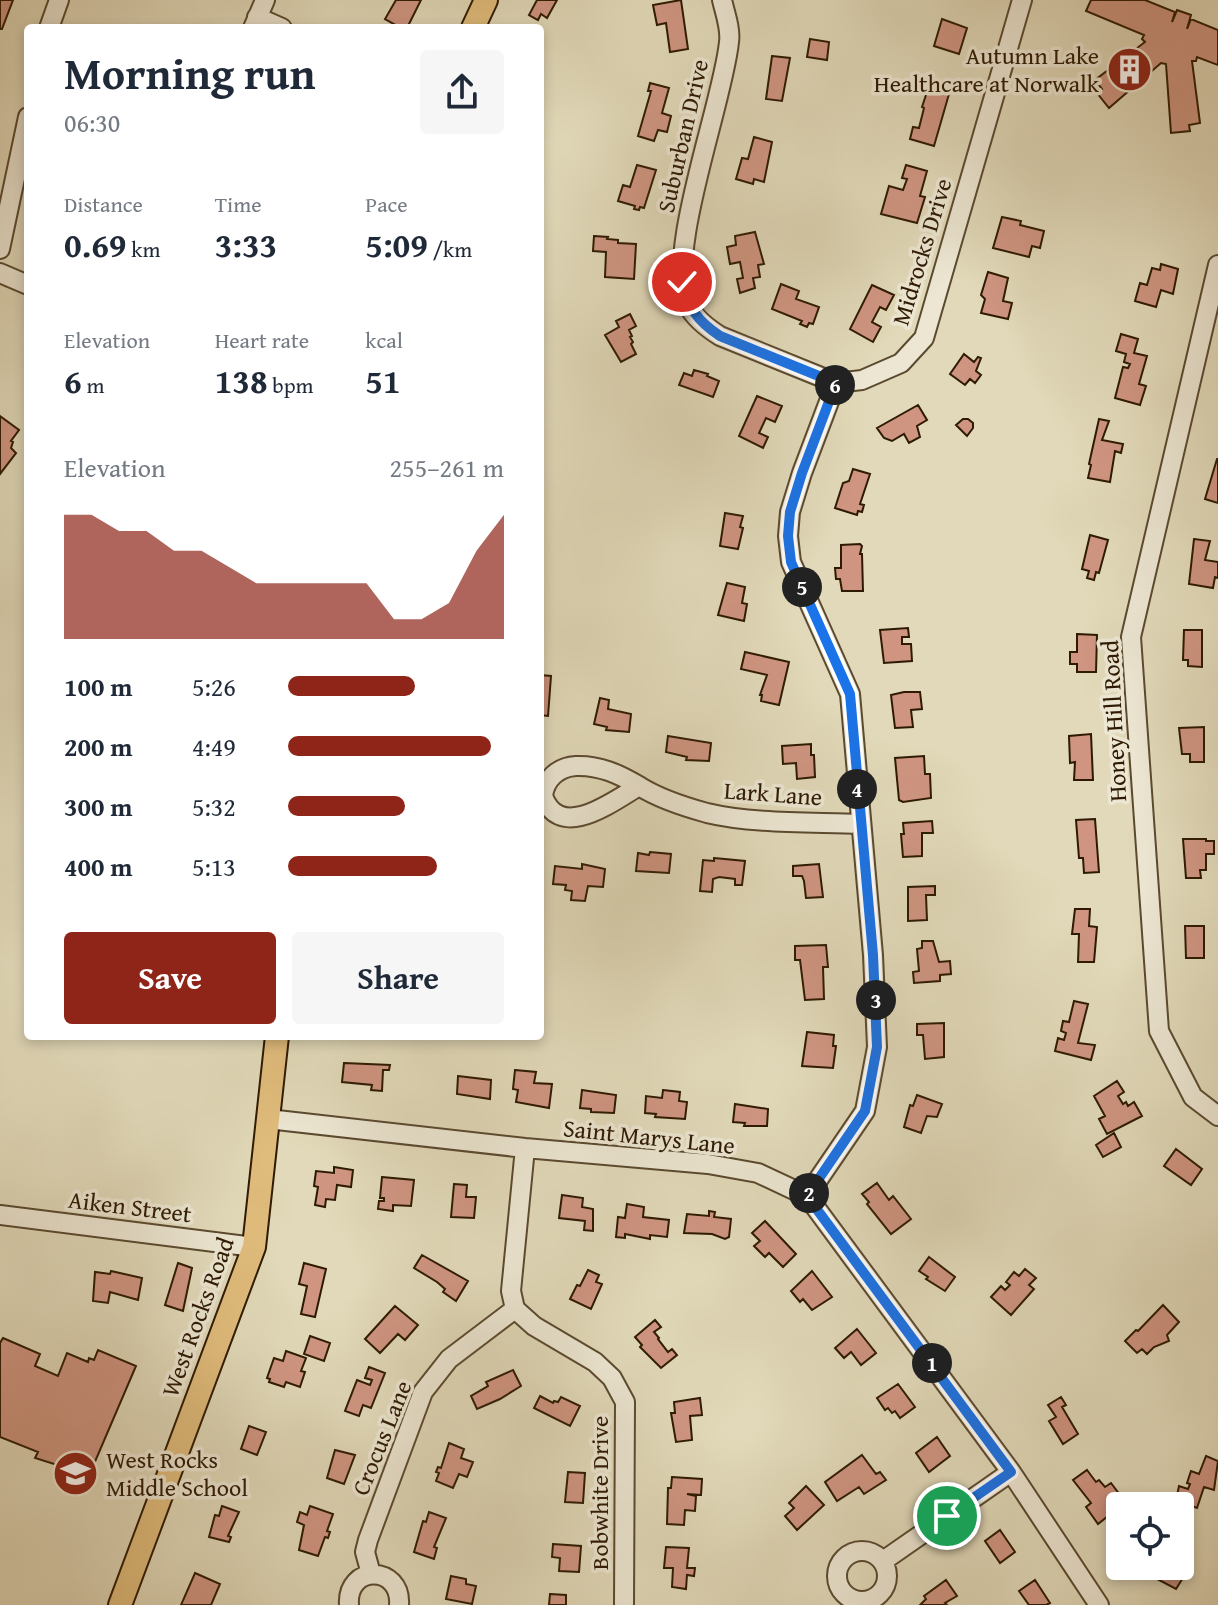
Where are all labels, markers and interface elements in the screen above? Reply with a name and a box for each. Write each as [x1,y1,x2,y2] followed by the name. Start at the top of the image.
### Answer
[874,38,1100,101] place label: Autumn Lake Healthcare at Norwalk
[64,41,315,105] text: Morning run
[1106,46,1154,94] building icon: Autumn Lake Healthcare at Norwalk
[420,50,504,134] button: share
[648,56,717,216] street label: Suburban Drive
[64,103,120,142] text: 06:30
[883,174,960,330] street label: Midrocks Drive
[64,188,143,220] text: Distance
[215,188,261,220] text: Time
[365,188,408,220] text: Pace
[64,220,126,269] text: 0.69
[215,220,277,269] text: 3:33
[365,220,428,269] text: 5:09
[126,233,160,265] text: km
[428,233,472,265] text: /km
[648,248,716,316] pin
[660,260,704,304] icon: check
[64,324,150,356] text: Elevation
[215,324,309,356] text: Heart rate
[365,324,403,356] text: kcal
[64,356,82,405] text: 6
[215,356,268,405] text: 138
[365,356,401,405] text: 51
[815,365,855,405] pin: 6
[82,369,104,401] text: m
[268,369,314,401] text: bpm
[829,369,841,401] text: 6
[64,448,166,487] text: Elevation
[390,448,504,487] text: 255–261 m
[782,567,822,607] pin: 5
[796,571,808,603] text: 5
[1092,639,1135,803] street label: Honey Hill Road
[64,667,132,706] text: 100 m
[192,667,236,706] text: 5:26
[64,727,132,766] text: 200 m
[192,727,236,766] text: 4:49
[837,769,877,809] pin: 4
[723,773,823,814] street label: Lark Lane
[851,773,863,805] text: 4
[64,787,132,826] text: 300 m
[192,787,236,826] text: 5:32
[64,847,132,886] text: 400 m
[192,847,236,886] text: 5:13
[64,932,276,1024] button: Save
[292,932,504,1024] button: Share
[856,980,896,1020] pin: 3
[870,984,882,1016] text: 3
[561,1110,737,1163] street label: Saint Marys Lane
[789,1173,829,1213] pin: 2
[803,1177,815,1209] text: 2
[67,1182,194,1231] street label: Aiken Street
[152,1232,243,1402] street label: West Rocks Road
[912,1343,952,1383] pin: 1
[926,1347,938,1379] text: 1
[343,1375,420,1500] street label: Crocus Lane
[582,1416,617,1570] street label: Bobwhite Drive
[106,1442,248,1505] place label: West Rocks Middle School
[51,1450,99,1498] school or university icon: West Rocks Middle School
[913,1482,981,1550] pin
[1106,1492,1194,1580] map controls
[1106,1492,1194,1580] button: locate
[925,1494,969,1538] icon: arrive

